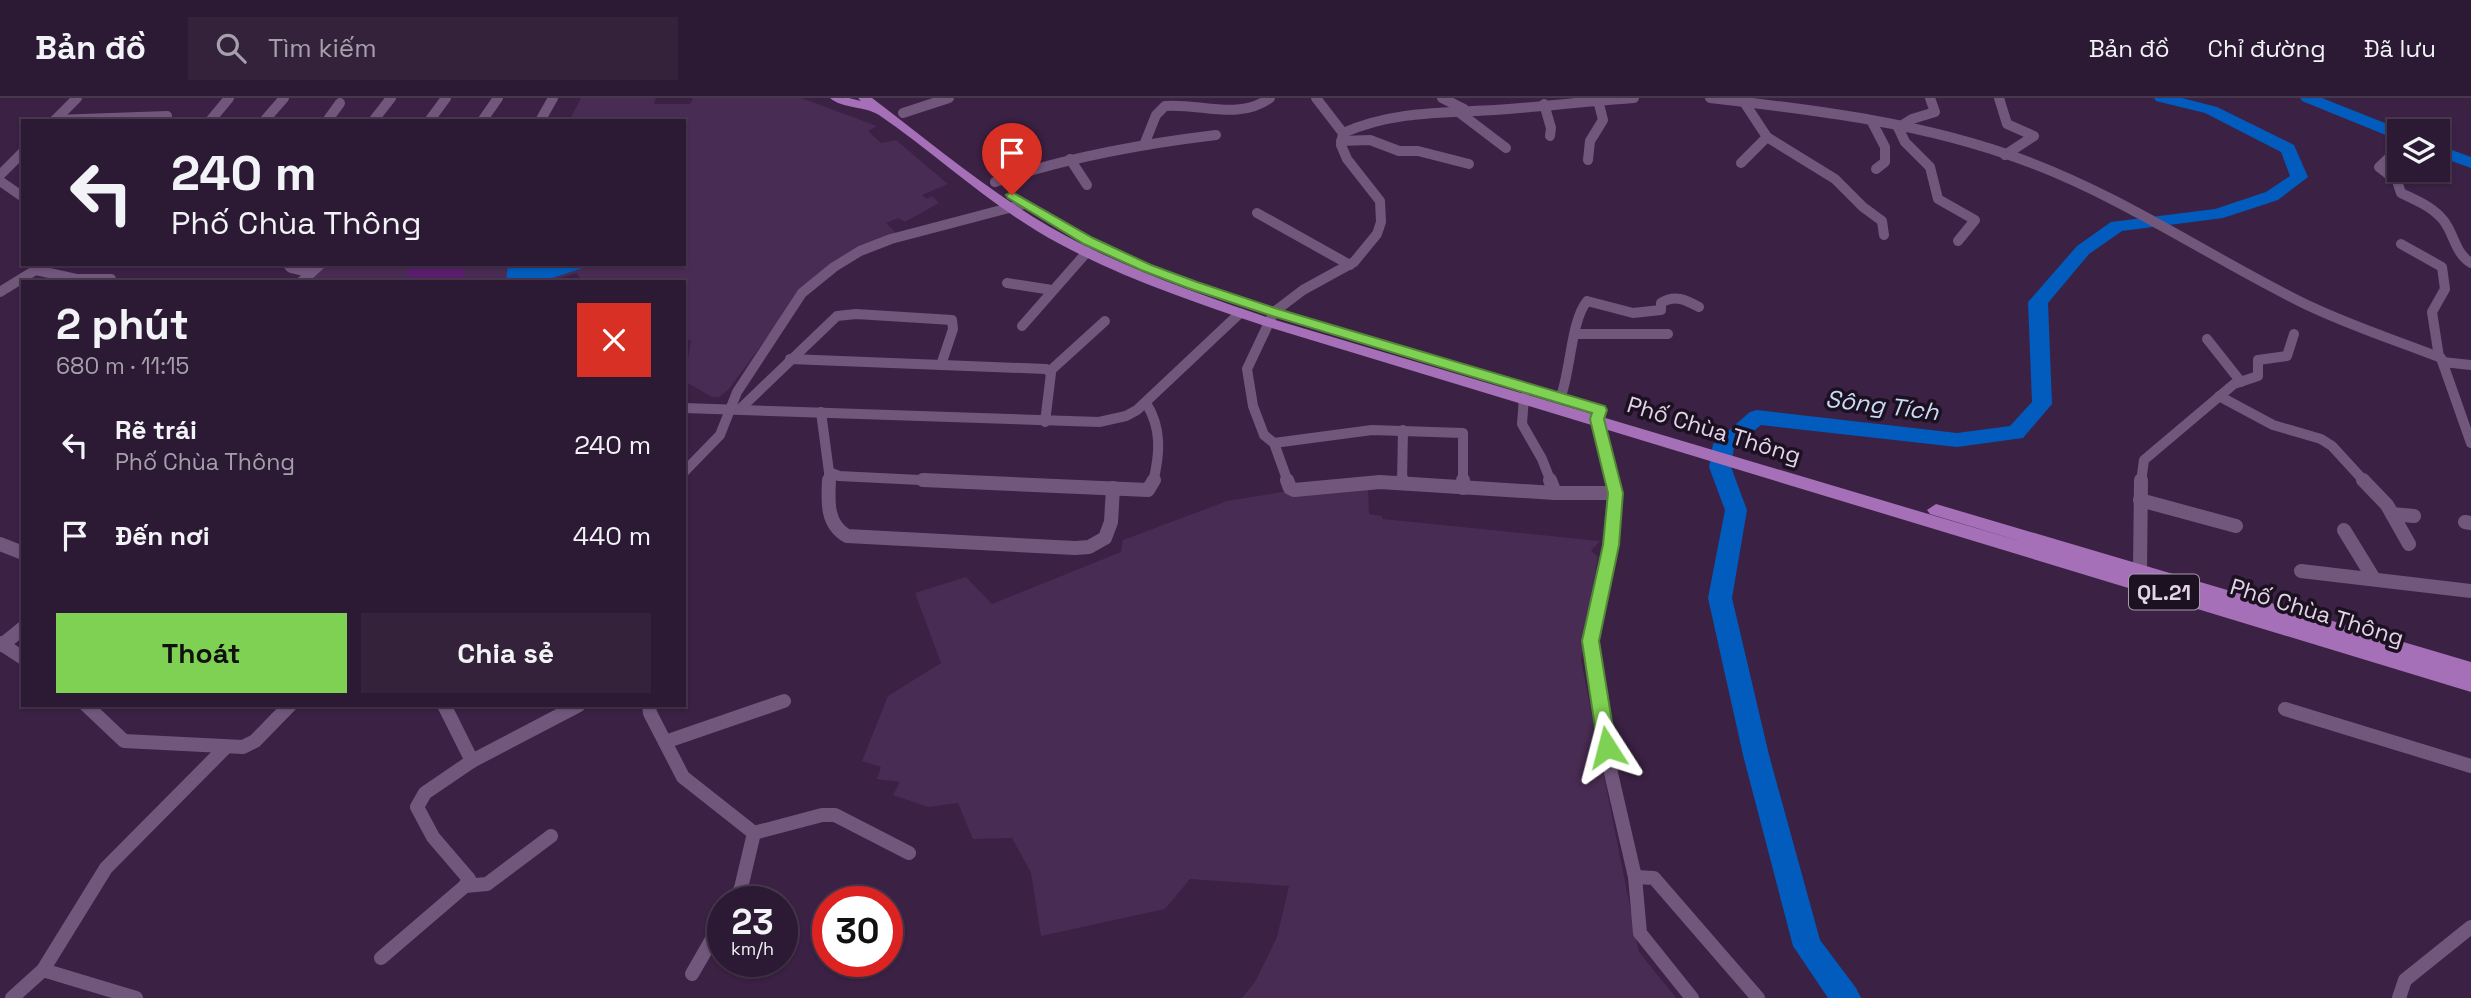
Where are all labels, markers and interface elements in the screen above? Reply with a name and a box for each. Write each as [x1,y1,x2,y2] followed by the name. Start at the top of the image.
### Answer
[188,17,678,80] search box
[35,27,146,69] text: Bản đồ
[212,29,250,67] icon: search
[268,31,377,65] text: Tìm kiếm
[2089,33,2170,64] text: Bản đồ
[2208,33,2326,64] text: Chỉ đường
[2364,33,2436,64] text: Đã lưu
[2387,119,2450,182] map controls
[2387,119,2450,182] button: layers
[982,123,1042,195] pin
[993,134,1031,172] icon: arrive
[171,142,317,204] text: 240 m
[56,147,147,238] icon: left
[171,203,422,243] text: Phố Chùa Thông
[56,298,189,351] text: 2 phút
[577,303,651,377] button: close
[56,351,189,381] text: 680 m · 11:15
[1824,383,1942,427] water label: Sông Tích
[1624,389,1804,471] street label: Phố Chùa Thông
[115,413,197,447] text: Rẽ trái
[56,426,94,464] icon: left
[574,428,651,462] text: 240 m
[115,447,295,477] text: Phố Chùa Thông
[56,517,94,555] icon: arrive
[115,519,210,553] text: Đến nơi
[573,519,651,553] text: 440 m
[2227,571,2407,653] street label: Phố Chùa Thông
[2129,574,2199,610] road number: QL.21
[56,613,347,693] button: Thoát
[361,613,651,693] button: Chia sẻ
[1570,710,1644,784] position arrow
[812,886,903,977] speed limit sign: 30
[731,900,774,944] text: 23
[731,937,774,960] text: km/h

